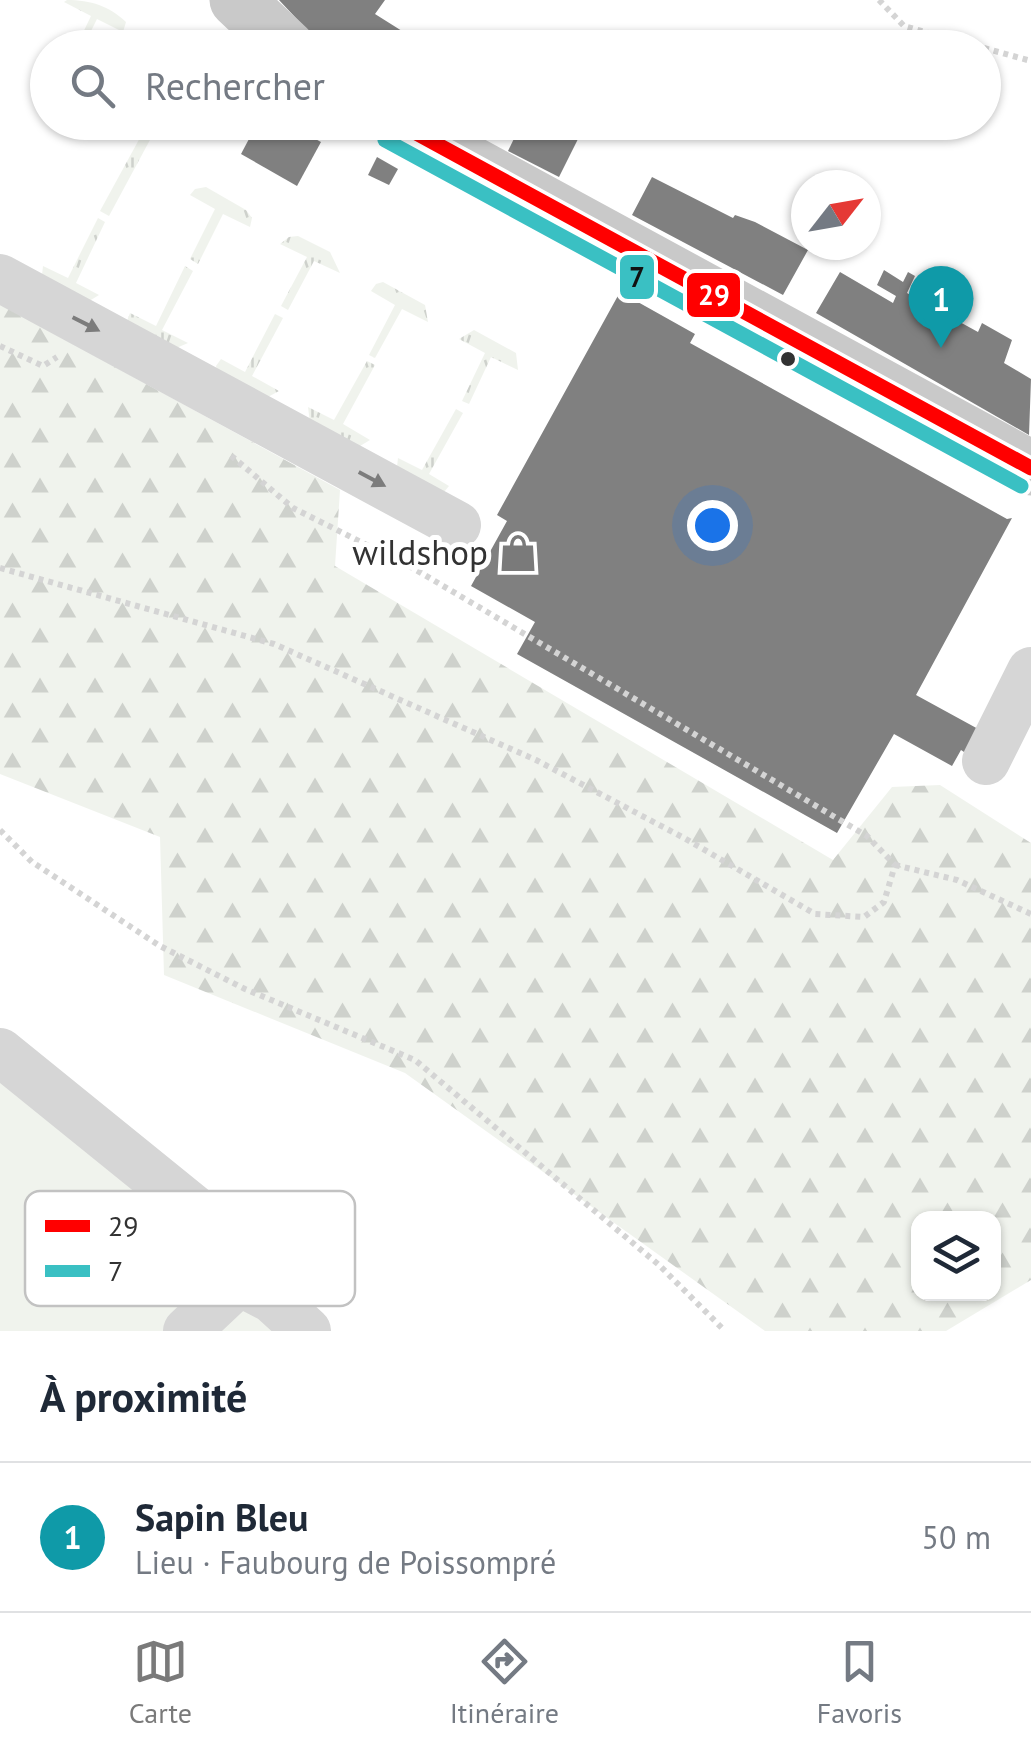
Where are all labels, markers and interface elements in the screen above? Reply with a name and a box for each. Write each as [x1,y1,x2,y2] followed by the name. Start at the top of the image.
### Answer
[30,30,1001,140] search box
[65,58,120,113] icon: search
[145,61,325,110] text: Rechercher
[791,170,881,260] north arrow
[618,253,656,301] line badge: 7
[629,258,645,295] text: 7
[908,266,974,348] pin: 1
[685,271,742,319] line badge: 29
[698,276,730,313] text: 29
[72,315,101,332] one-way arrow
[778,349,798,369] unlabelled marker
[357,470,386,487] one-way arrow
[687,500,738,551] your location
[352,529,488,575] place label: wildshop
[497,532,539,574] shop icon: wildshop
[25,1191,355,1306] legend
[108,1207,139,1244] text: 29
[911,1211,1001,1301] map controls
[911,1211,1001,1301] button: layers
[108,1252,123,1289] text: 7
[40,1369,247,1424] text: À proximité
[135,1492,308,1541] text: Sapin Bleu
[63,1516,82,1558] text: 1
[922,1516,991,1558] text: 50 m
[135,1541,556,1583] text: Lieu · Faubourg de Poissompré
[129,1634,192,1731] tab: Carte
[450,1634,559,1731] tab: Itinéraire
[817,1634,902,1731] tab: Favoris

